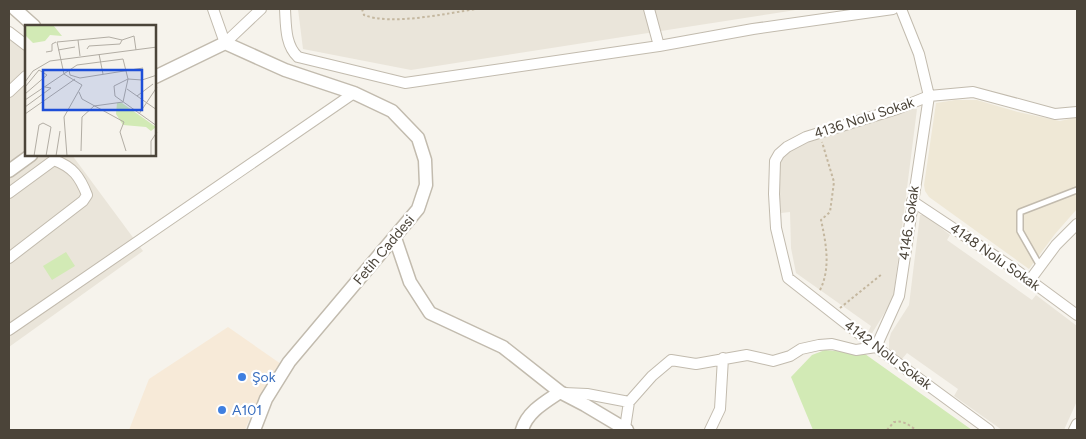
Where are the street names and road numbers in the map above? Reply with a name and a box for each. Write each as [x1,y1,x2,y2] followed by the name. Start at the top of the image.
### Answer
[812,94,916,142] street label: 4136 Nolu Sokak
[895,185,923,261] street label: 4146. Sokak
[350,212,418,288] street label: Fetih Caddesi
[947,220,1043,294] street label: 4148 Nolu Sokak
[841,317,935,394] street label: 4142 Nolu Sokak

